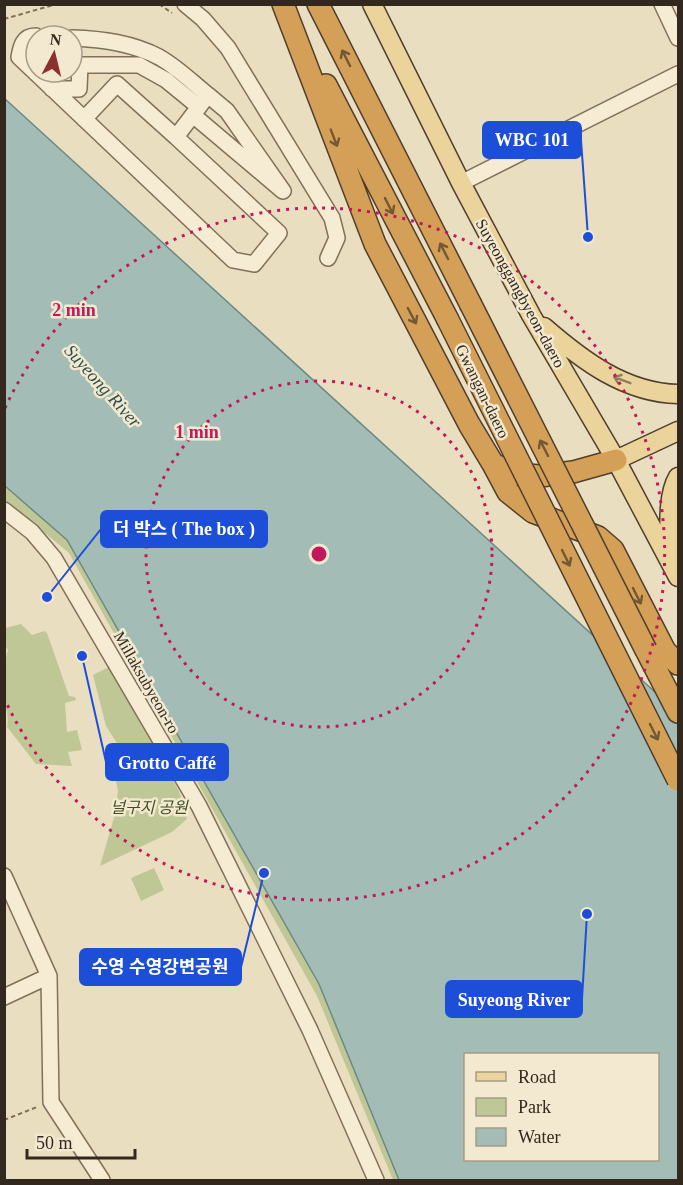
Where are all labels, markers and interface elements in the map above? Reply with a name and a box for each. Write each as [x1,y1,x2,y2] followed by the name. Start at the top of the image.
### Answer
[24,24,84,84] north arrow
[49,30,63,49] text: N
[339,49,351,67] one-way arrow
[483,122,581,158] callout: WBC 101
[329,128,340,146] one-way arrow
[495,130,569,150] text: WBC 101
[383,196,395,214] one-way arrow
[472,216,568,371] street label: Suyeonggangbyeon-daero
[437,242,449,260] one-way arrow
[52,300,96,320] text: 2 min
[407,306,418,324] one-way arrow
[61,340,146,432] water label: Suyeong River
[452,342,513,441] street label: Gwangan-daero
[613,374,632,385] one-way arrow
[175,422,219,442] text: 1 min
[538,440,550,457] one-way arrow
[101,511,267,547] callout: 더 박스 ( The box )
[113,519,255,540] text: 더 박스 ( The box )
[309,544,329,564] centre of rings
[560,549,572,566] one-way arrow
[631,587,643,605] one-way arrow
[110,628,183,737] street label: Millaksubyeon-ro
[648,723,660,740] one-way arrow
[106,744,228,780] callout: Grotto Caffé
[118,753,216,773] text: Grotto Caffé
[110,799,189,816] park label: 널구지 공원
[80,949,241,985] callout: 수영 수영강변공원
[92,957,228,977] text: 수영 수영강변공원
[446,981,582,1017] callout: Suyeong River
[458,990,570,1010] text: Suyeong River
[464,1053,659,1161] legend
[518,1067,556,1087] text: Road
[518,1097,551,1117] text: Park
[27,1122,135,1160] scale bar
[518,1127,561,1147] text: Water
[36,1133,73,1153] text: 50 m

